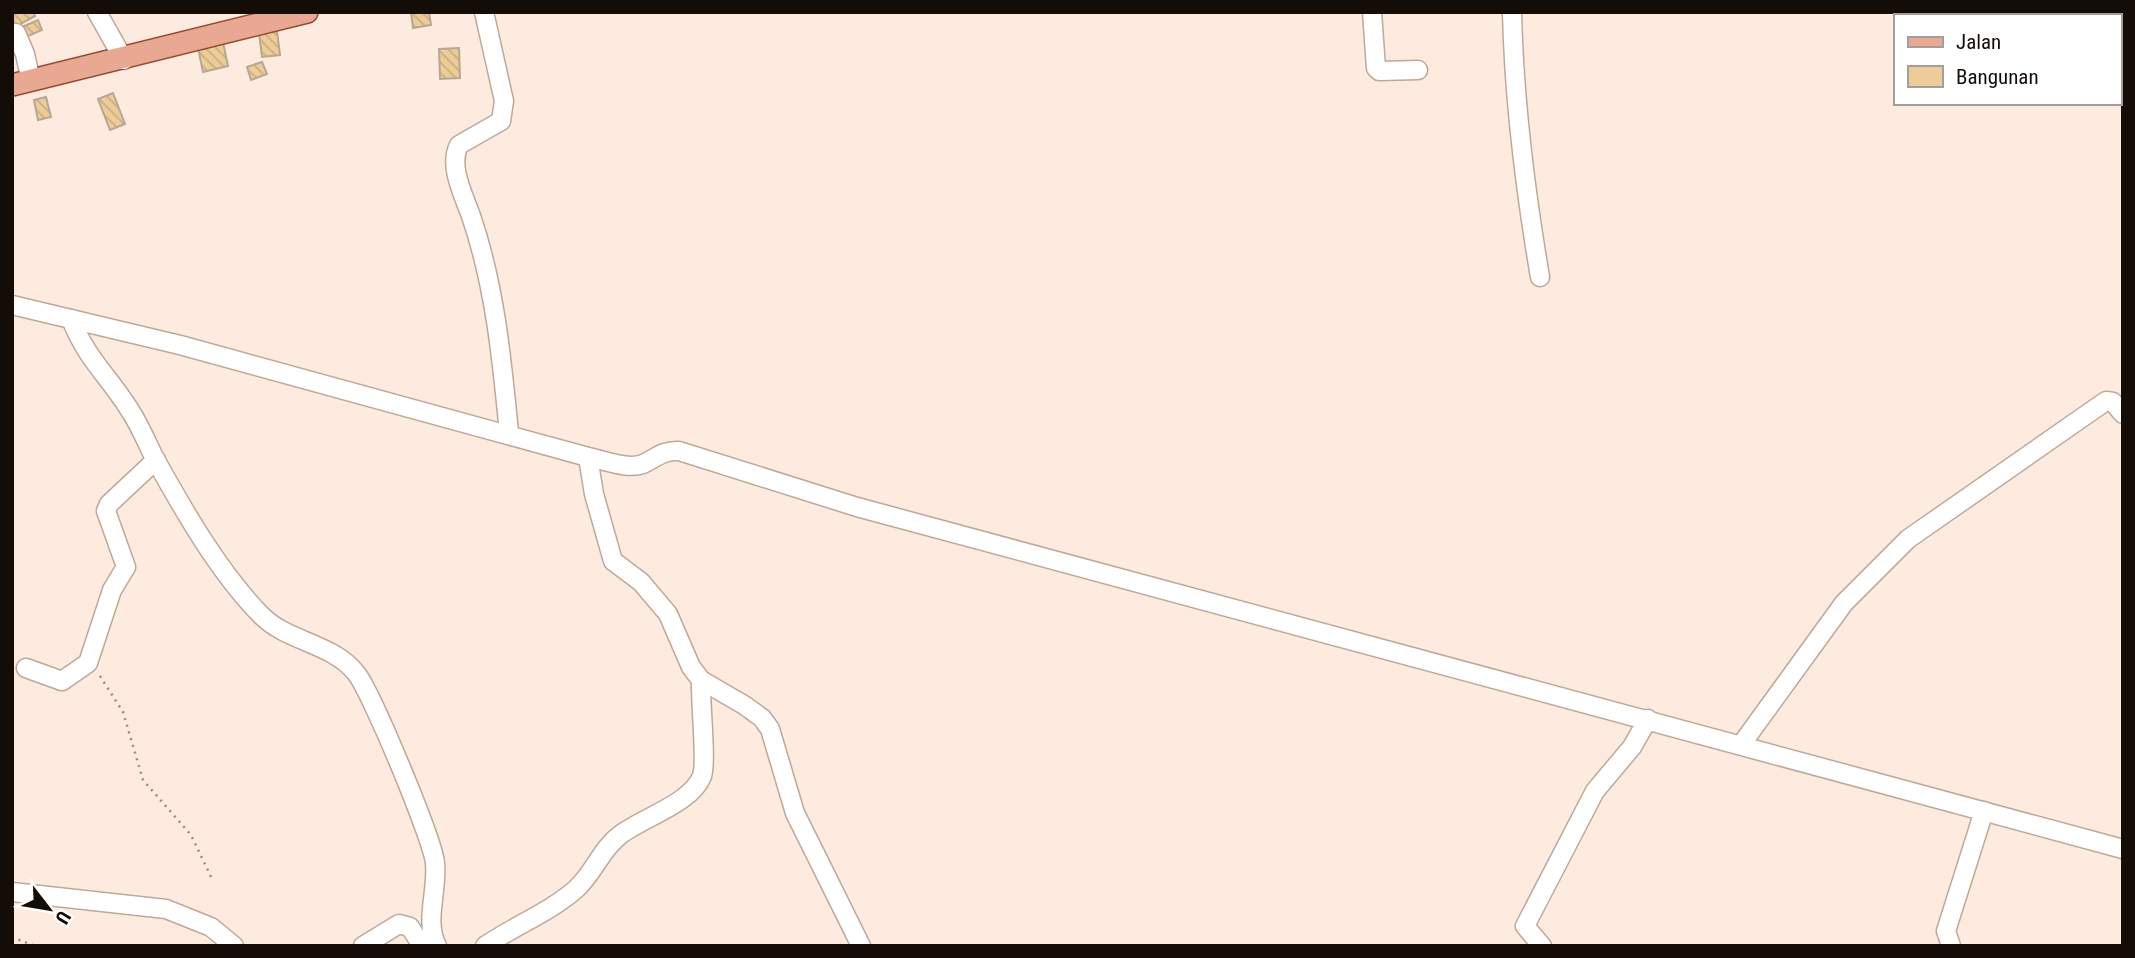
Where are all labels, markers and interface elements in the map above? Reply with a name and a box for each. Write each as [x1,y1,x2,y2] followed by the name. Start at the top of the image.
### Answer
[1894,14,2121,105] legend
[1956,30,2001,54] text: Jalan
[1956,65,2039,89] text: Bangunan
[14,874,84,944] north arrow
[50,907,76,928] text: U

